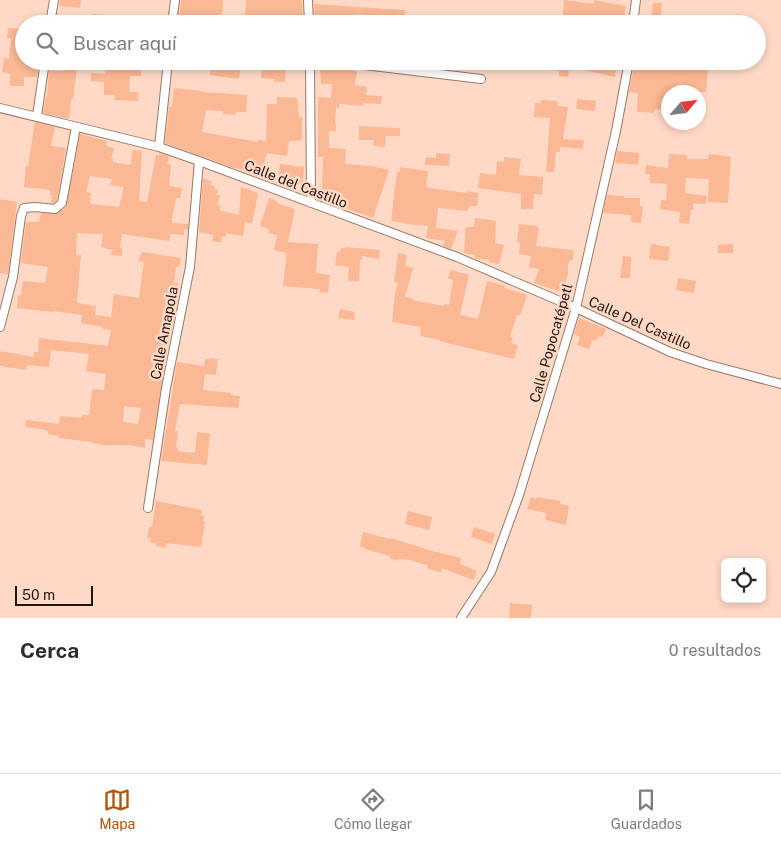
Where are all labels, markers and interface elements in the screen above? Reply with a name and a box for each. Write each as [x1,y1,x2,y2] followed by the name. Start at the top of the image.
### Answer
[15,15,766,70] search box
[33,29,61,57] icon: search
[73,32,177,54] text: Buscar aquí
[661,85,706,130] north arrow
[242,157,350,211] street label: Calle del Castillo
[526,282,576,404] street label: Calle Popocatépetl
[147,285,181,381] street label: Calle Amapola
[586,293,694,353] street label: Calle Del Castillo
[721,558,766,603] map controls
[721,558,766,603] button: locate
[15,583,92,606] scale bar
[22,587,55,603] text: 50 m
[20,638,79,663] text: Cerca
[669,641,761,660] text: 0 resultados
[99,786,135,832] tab: Mapa
[334,786,412,832] tab: Cómo llegar
[611,786,682,832] tab: Guardados

